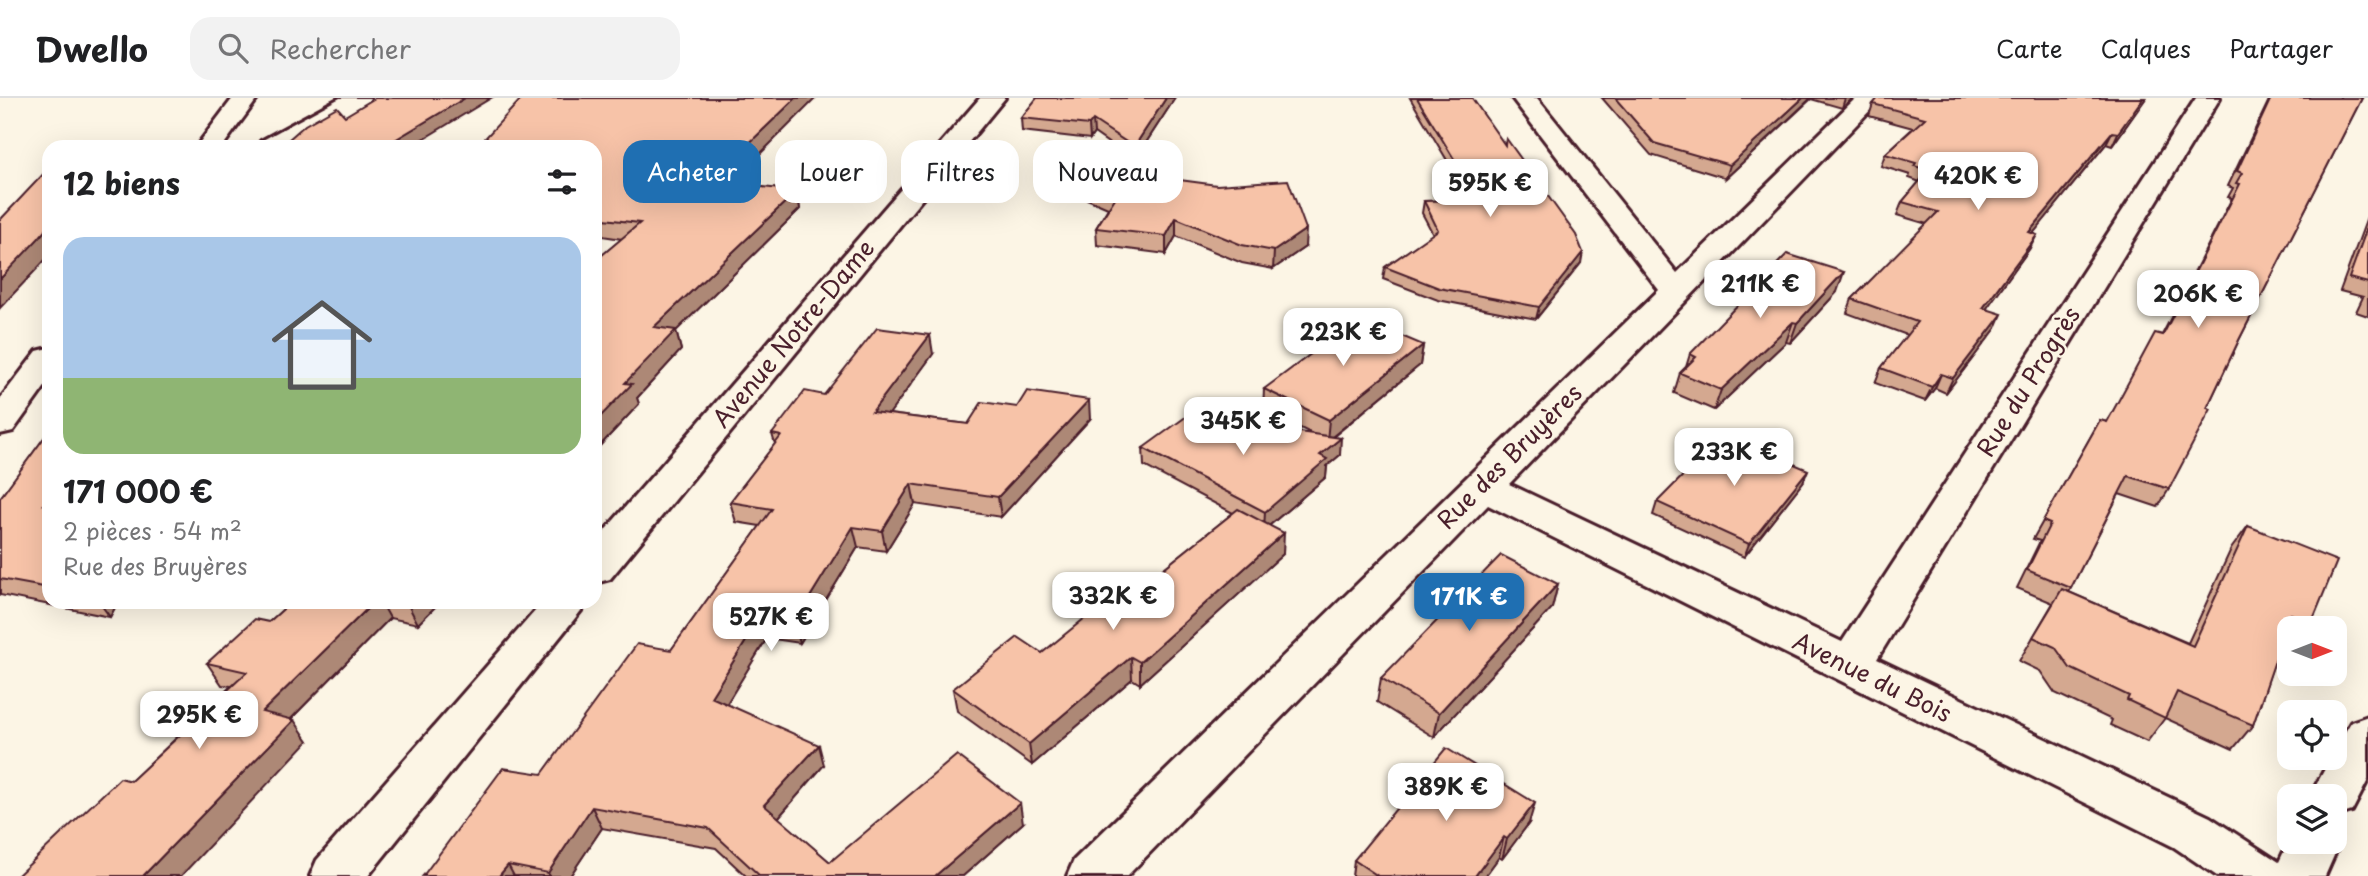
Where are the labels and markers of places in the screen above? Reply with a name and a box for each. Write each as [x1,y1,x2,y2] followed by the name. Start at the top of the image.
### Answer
[1921,152,2035,212] pin: 420K €
[1433,159,1547,219] pin: 595K €
[1703,260,1817,320] pin: 211K €
[2141,271,2255,330] pin: 206K €
[1286,308,1400,368] pin: 223K €
[1186,398,1300,457] pin: 345K €
[1677,428,1791,488] pin: 233K €
[1056,573,1170,632] pin: 332K €
[1412,574,1526,633] pin: 171K €
[714,594,828,653] pin: 527K €
[142,692,256,751] pin: 295K €
[1389,764,1503,823] pin: 389K €

